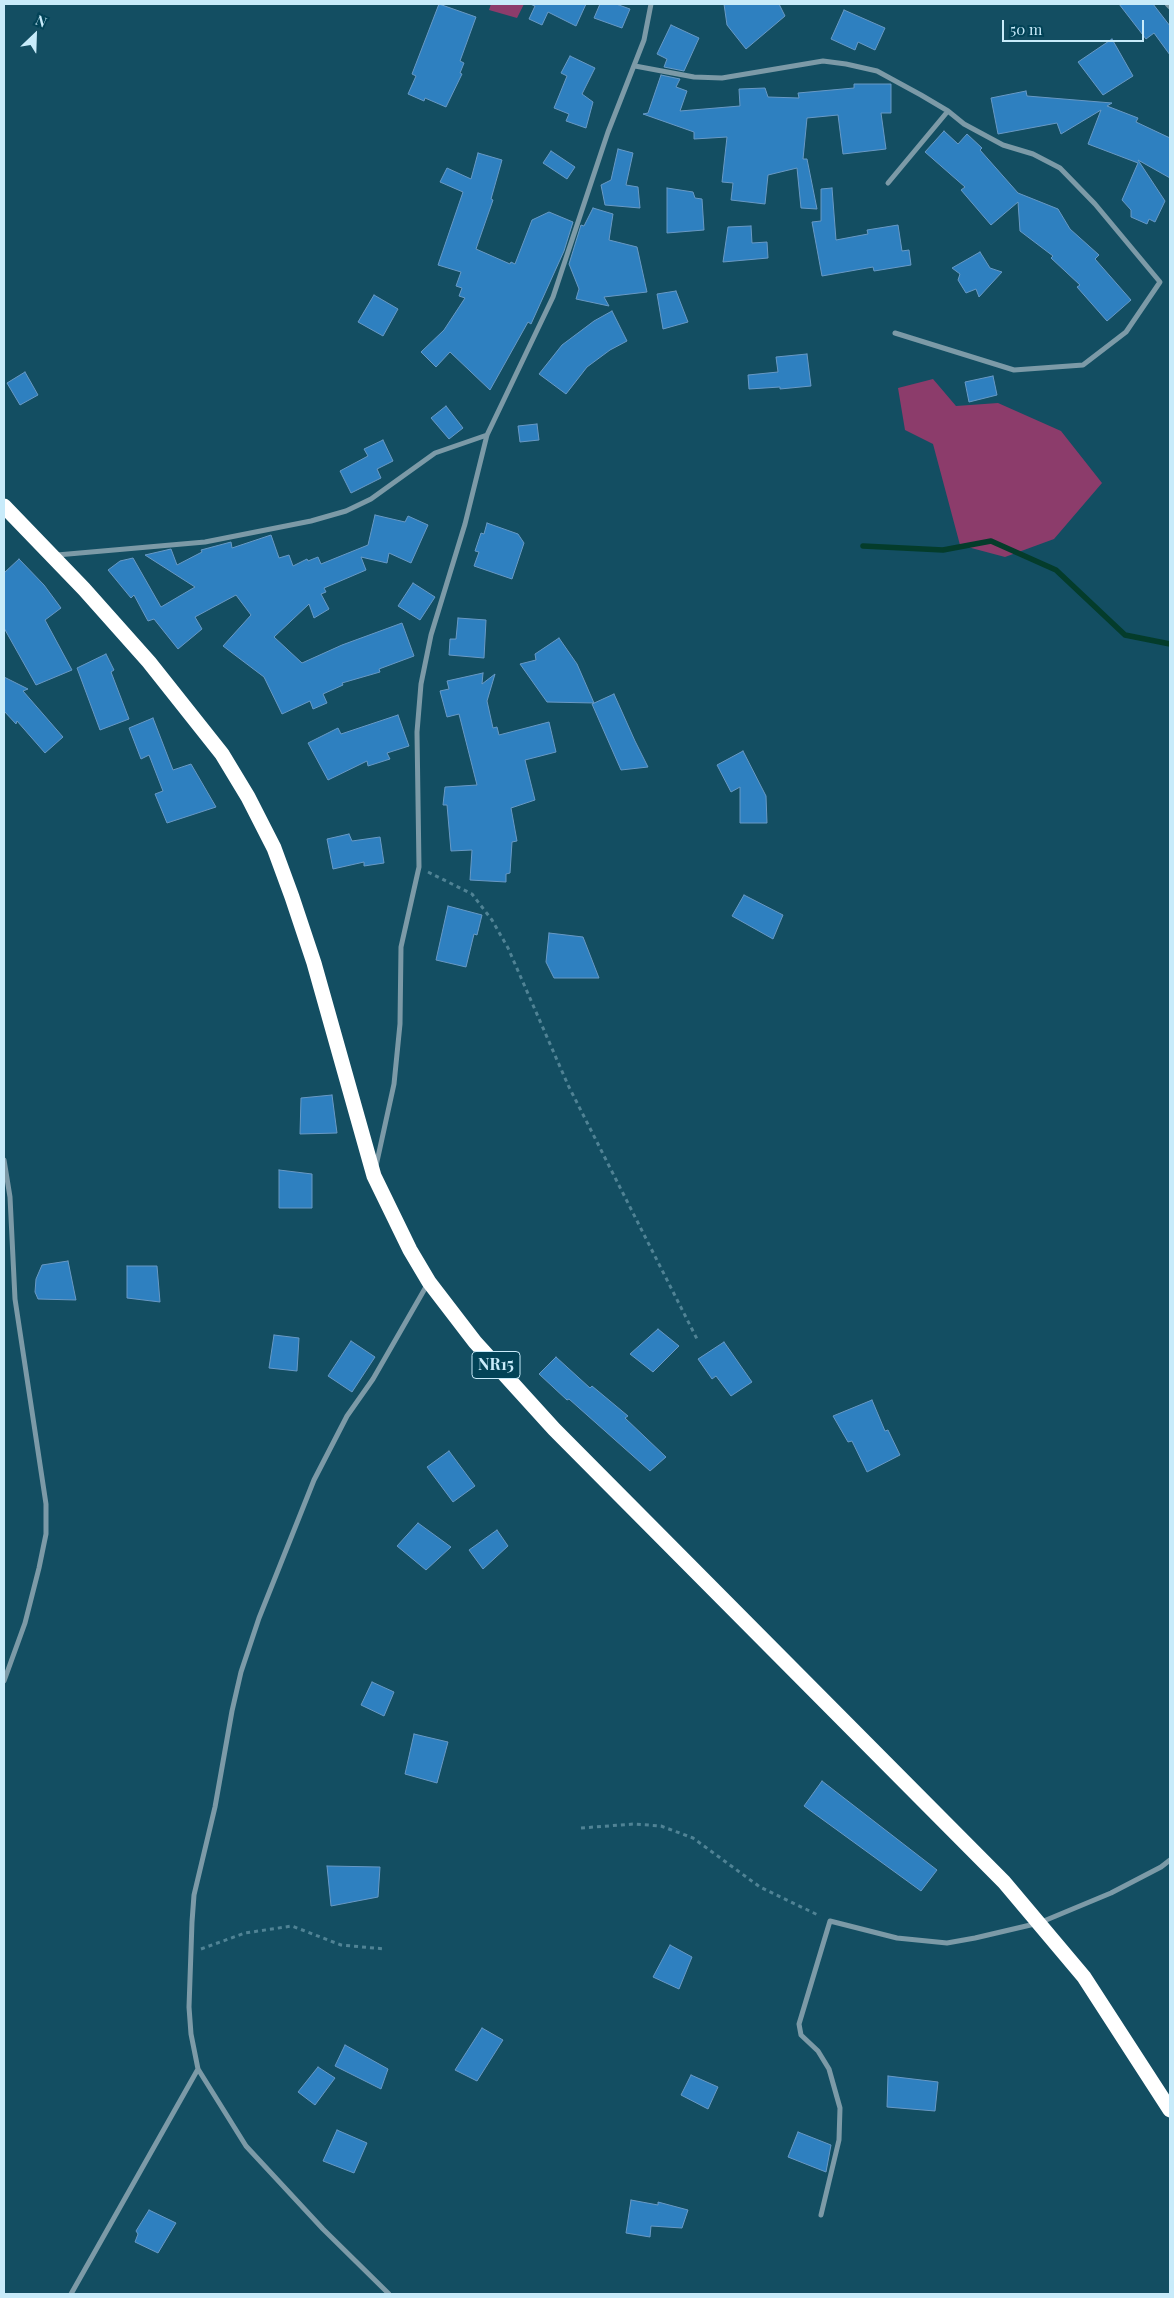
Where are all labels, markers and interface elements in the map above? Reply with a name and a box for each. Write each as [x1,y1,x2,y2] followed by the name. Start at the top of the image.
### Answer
[10,10,60,60] north arrow
[33,10,50,32] text: N
[1004,10,1146,42] scale bar
[1010,19,1042,39] text: 50 m
[472,1352,520,1378] road number: NR15

